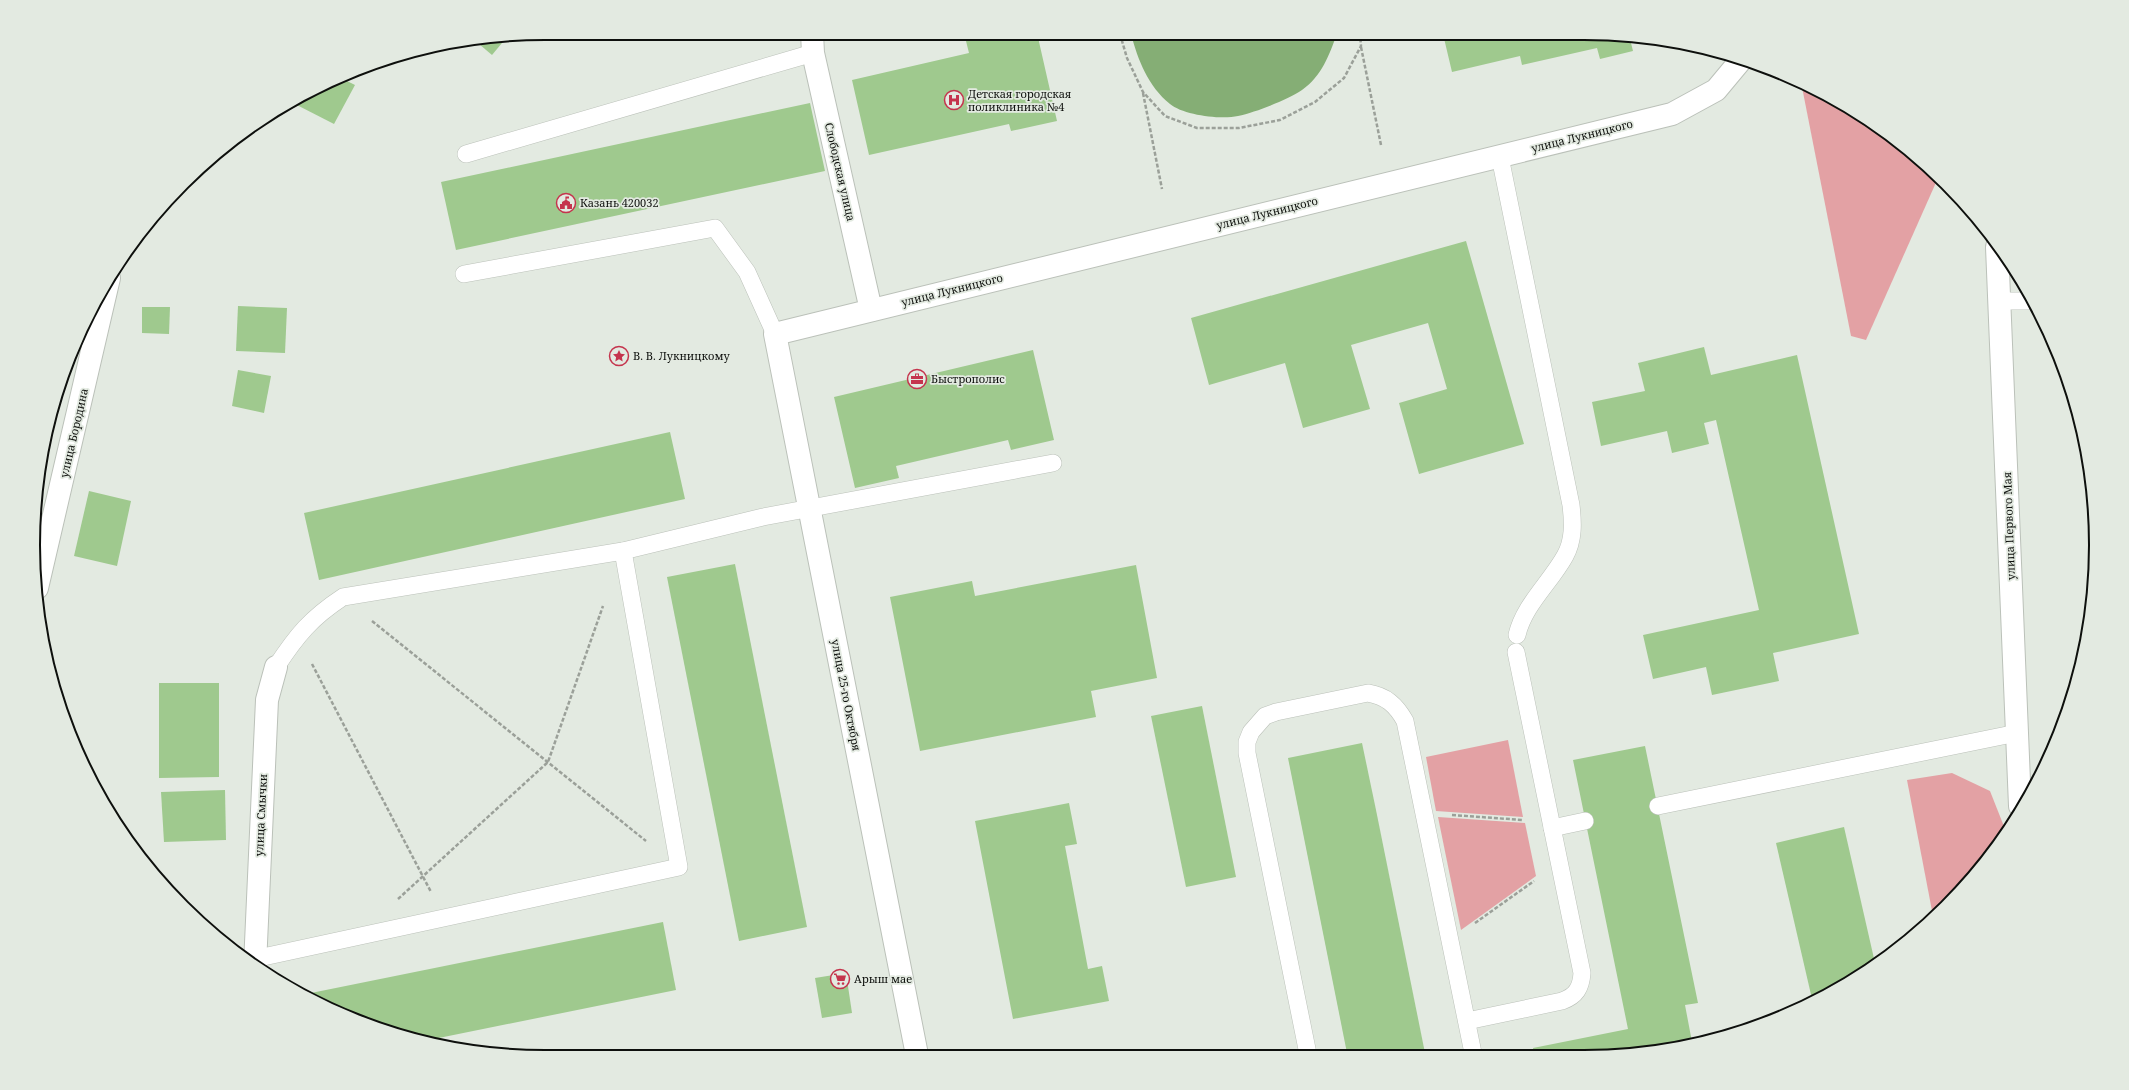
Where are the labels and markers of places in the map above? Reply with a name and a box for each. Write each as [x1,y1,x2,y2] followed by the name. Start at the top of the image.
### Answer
[968,86,1071,114] place label: Детская городская поликлиника №4
[943,89,965,111] hospital icon: Детская городская поликлиника №4
[555,192,577,214] public building icon: Казань 420032
[580,195,659,210] place label: Казань 420032
[608,345,630,367] place icon: В. В. Лукницкому
[633,348,730,363] place label: В. В. Лукницкому
[906,368,928,390] office icon: Быстрополис
[931,371,1005,386] place label: Быстрополис
[829,968,851,990] supermarket icon: Арыш мае
[854,971,912,986] place label: Арыш мае

